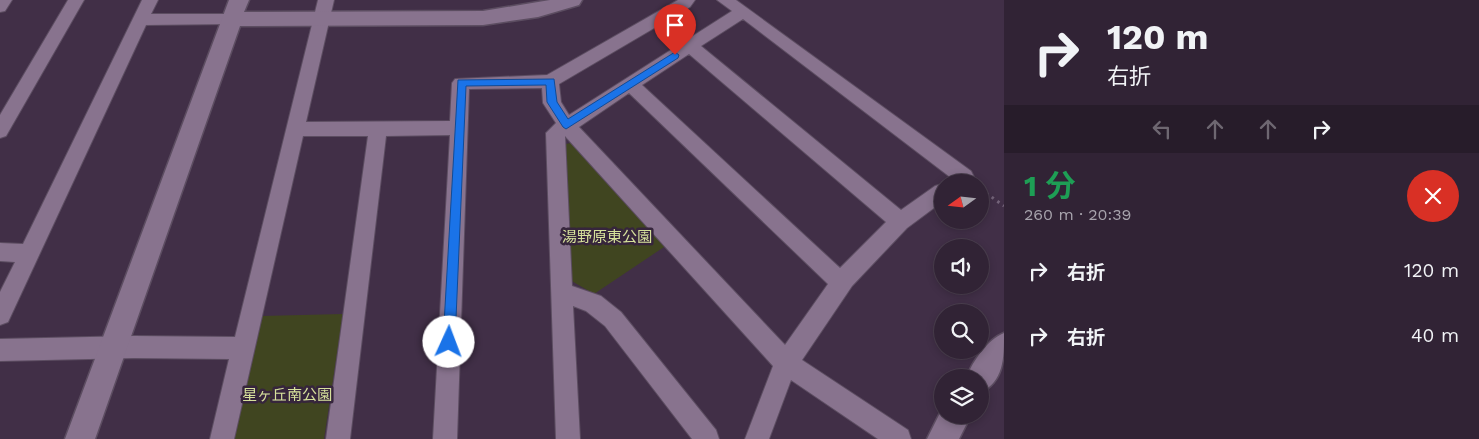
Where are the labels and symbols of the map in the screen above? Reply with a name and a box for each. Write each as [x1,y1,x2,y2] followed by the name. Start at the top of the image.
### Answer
[654,4,696,55] pin
[934,174,989,229] north arrow
[562,228,652,246] park label: 湯野原東公園
[422,315,474,367] position arrow
[242,386,332,404] park label: 星ヶ丘南公園

